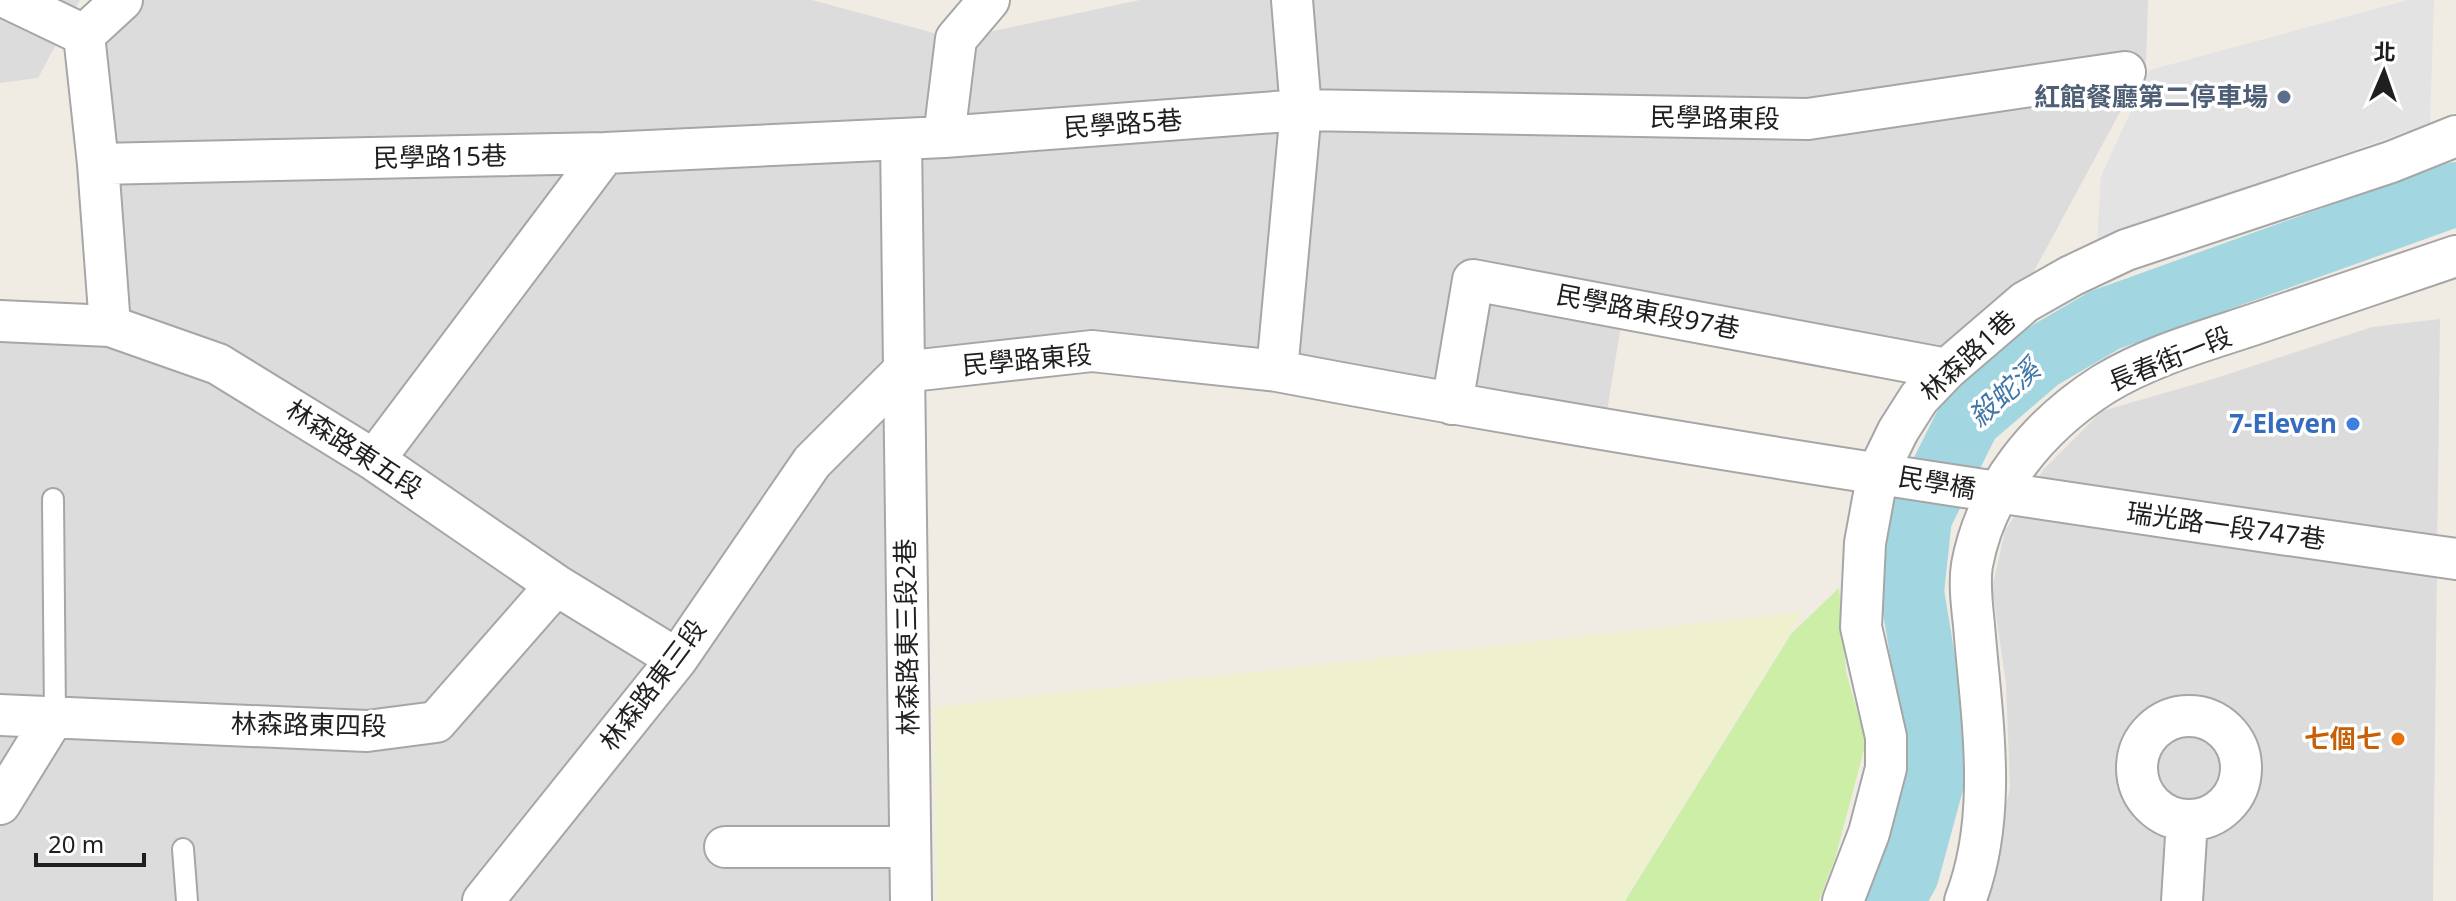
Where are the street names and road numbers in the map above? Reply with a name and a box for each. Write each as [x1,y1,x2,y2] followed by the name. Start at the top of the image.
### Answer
[1650,98,1780,136] street label: 民學路東段
[1062,101,1183,145] street label: 民學路5巷
[373,137,507,175] street label: 民學路15巷
[1554,276,1743,346] street label: 民學路東段97巷
[1912,302,2023,409] street label: 林森路1巷
[2103,317,2237,399] street label: 長春街一段
[961,335,1093,383] street label: 民學路東段
[279,391,430,506] street label: 林森路東五段
[1896,458,1979,507] street label: 民學橋
[2124,493,2328,557] street label: 瑞光路一段747巷
[886,538,926,736] street label: 林森路東三段2巷
[591,611,714,758] street label: 林森路東三段
[231,705,387,743] street label: 林森路東四段

